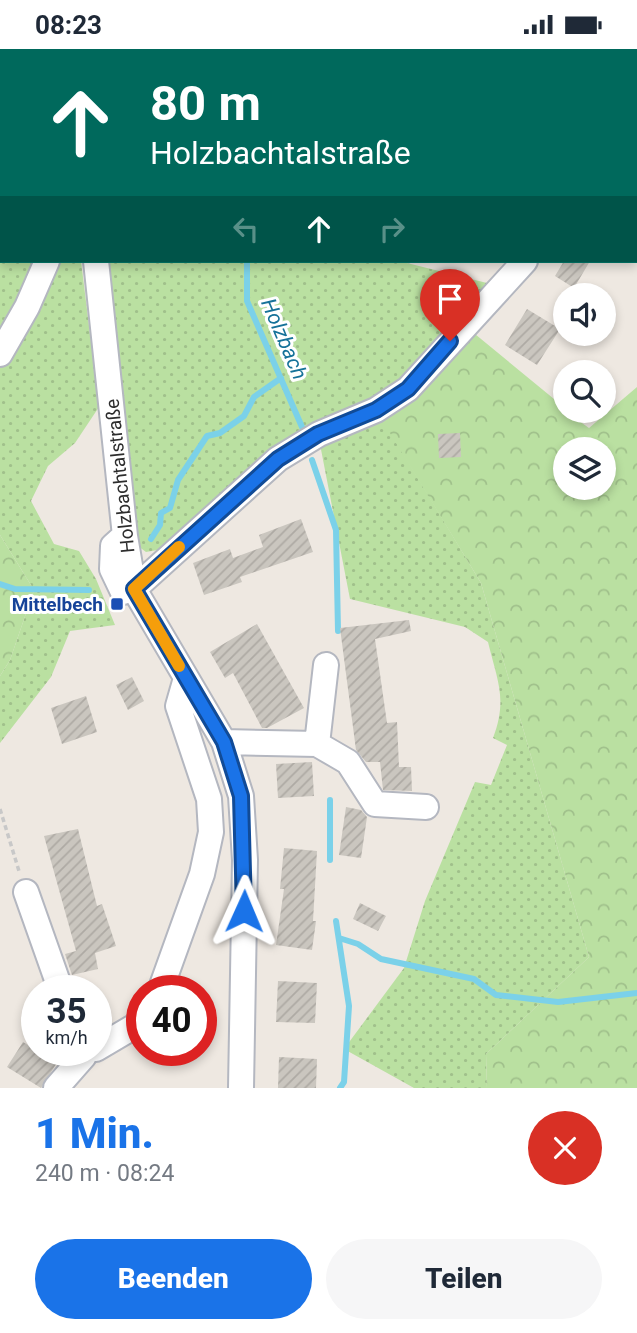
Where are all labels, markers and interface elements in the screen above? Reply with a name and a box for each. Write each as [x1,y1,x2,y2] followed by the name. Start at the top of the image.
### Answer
[35,10,102,40] text: 08:23
[150,75,261,132] text: 80 m
[35,77,126,168] icon: ahead
[150,134,411,172] text: Holzbachtalstraße
[227,210,265,248] icon: left
[300,210,338,248] icon: ahead
[373,210,411,248] icon: right
[420,269,480,341] pin
[431,280,469,318] icon: arrive
[553,283,616,500] map controls
[553,283,616,346] button: sound
[256,295,312,383] water label: Holzbach
[553,360,616,423] button: search
[100,398,140,554] street label: Holzbachtalstraße
[553,437,616,500] button: layers
[12,593,103,616] place label: Mittelbech
[109,596,125,612] marker: Mittelbech
[207,874,281,948] position arrow
[126,975,217,1066] speed limit sign: 40
[46,991,87,1032] text: 35
[45,1027,88,1048] text: km/h
[35,1109,154,1158] text: 1 Min.
[528,1111,602,1185] button: close
[35,1160,174,1187] text: 240 m · 08:24
[35,1239,312,1319] button: Beenden
[326,1239,602,1319] button: Teilen

